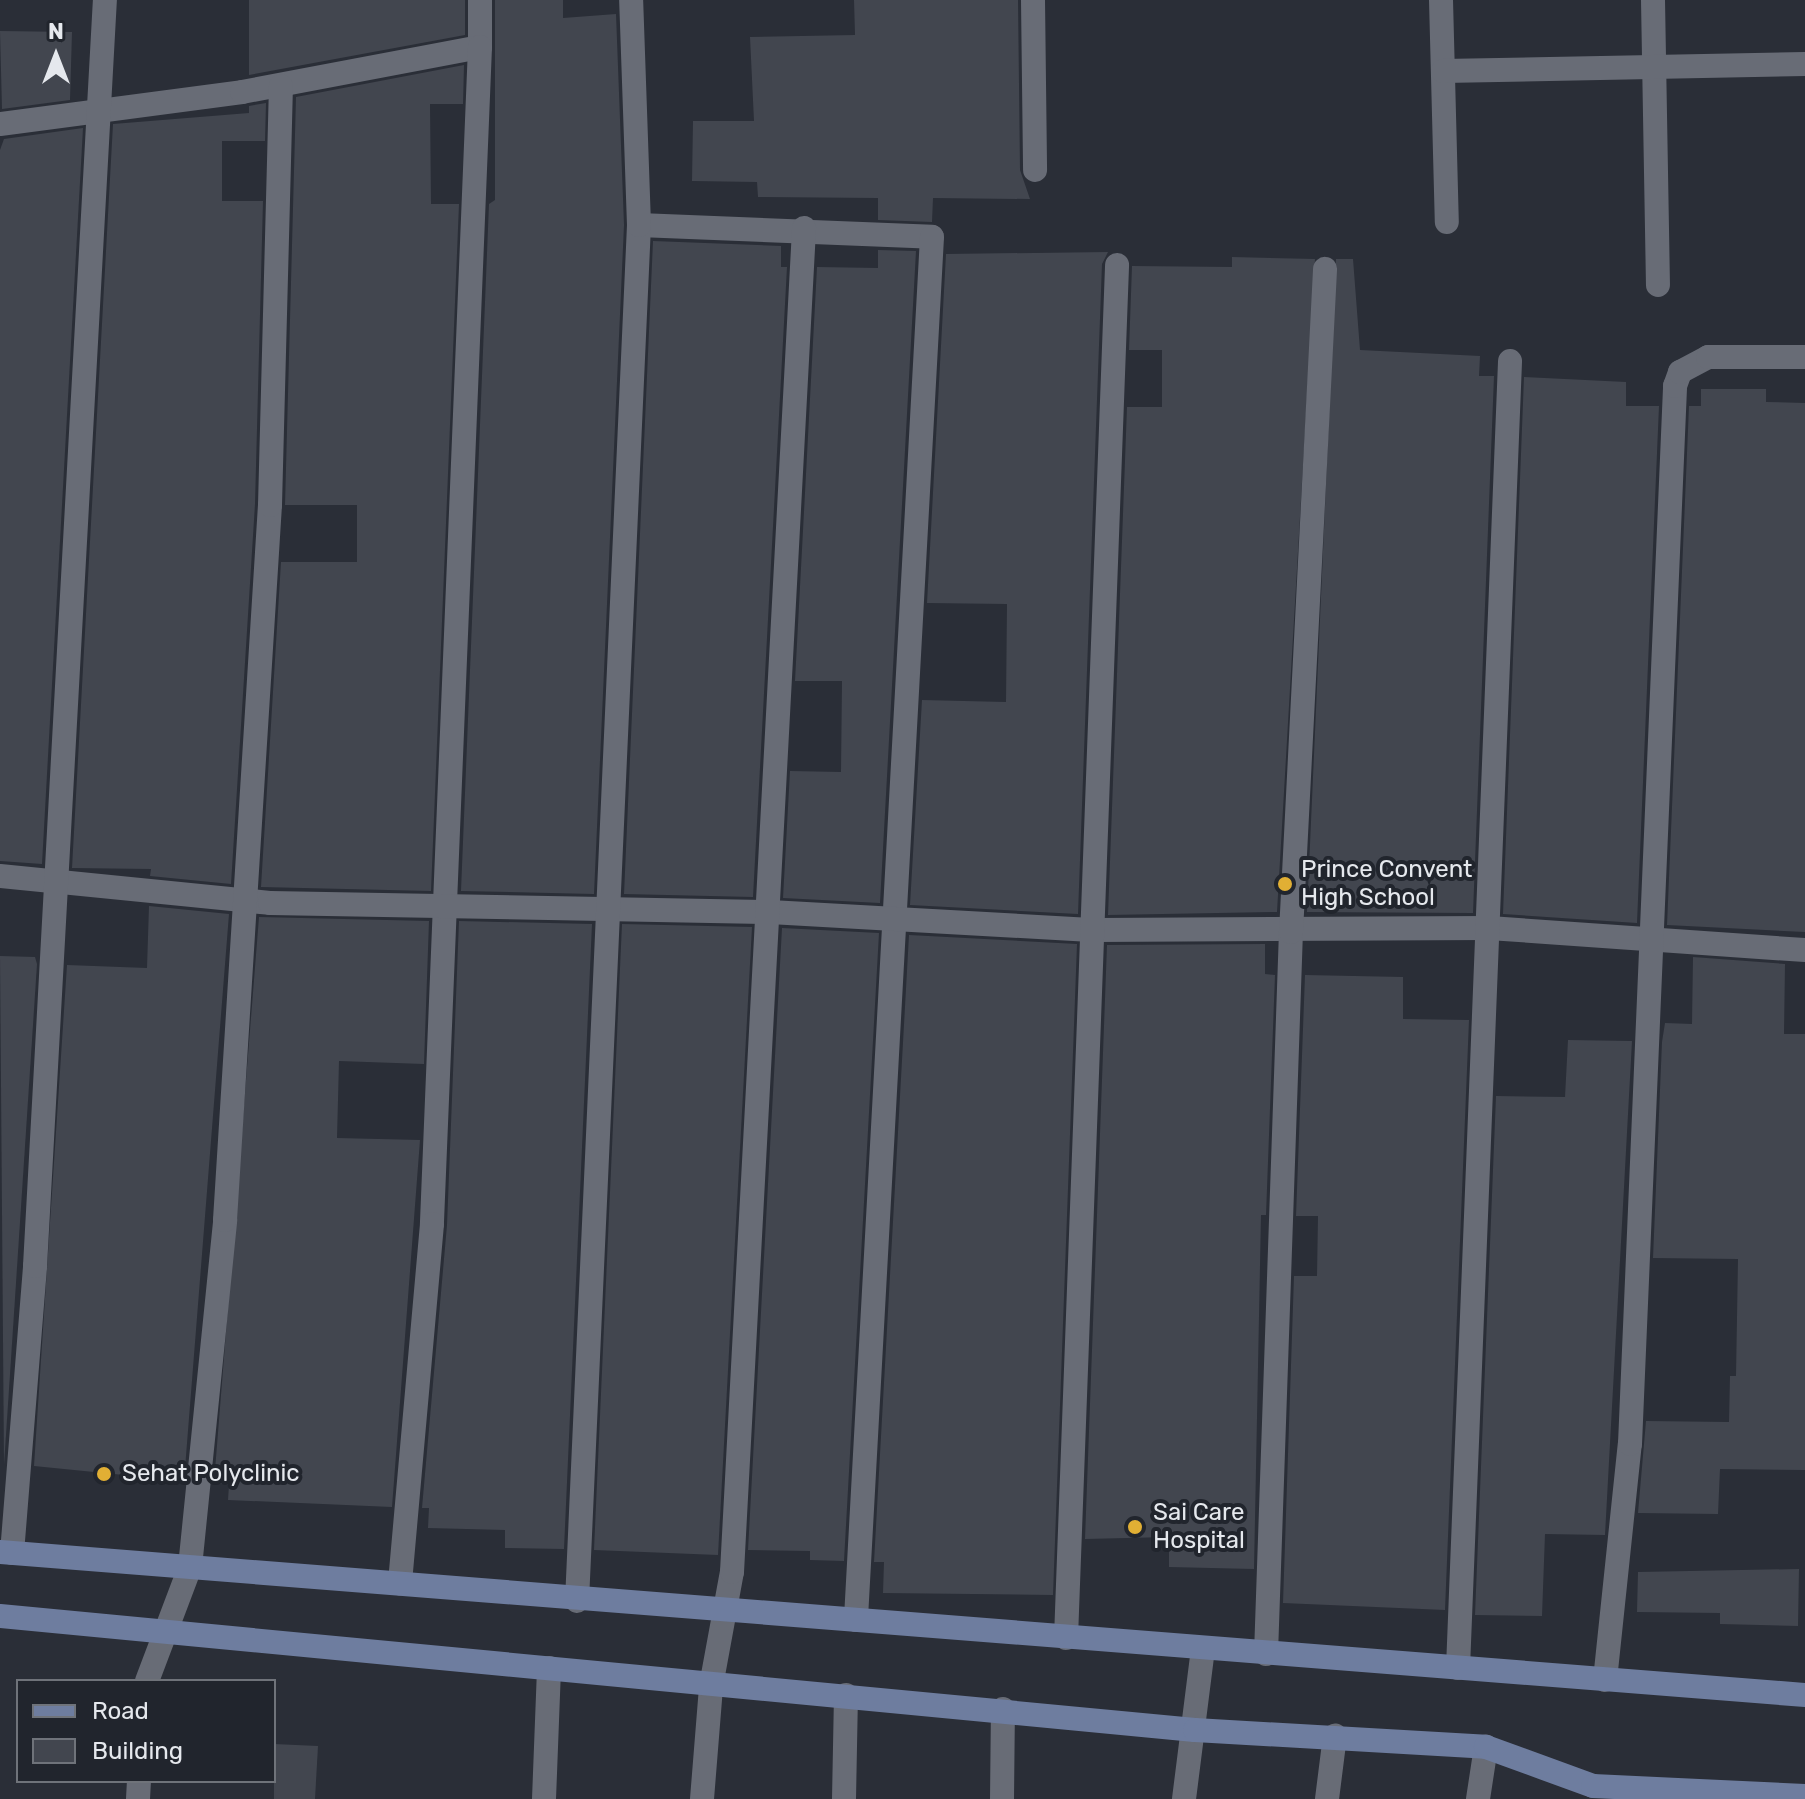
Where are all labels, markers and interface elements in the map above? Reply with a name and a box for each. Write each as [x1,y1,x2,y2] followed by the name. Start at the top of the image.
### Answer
[16,16,96,96] north arrow
[48,18,64,45] text: N
[1301,856,1472,912] place label: Prince Convent High School
[1276,875,1294,893] marker: Prince Convent High School
[122,1460,300,1488] place label: Sehat Polyclinic
[93,1463,115,1485] marker: Sehat Polyclinic
[1153,1499,1245,1555] place label: Sai Care Hospital
[1124,1516,1146,1538] marker: Sai Care Hospital
[16,1679,276,1783] legend
[92,1697,149,1725] text: Road
[92,1737,183,1765] text: Building

